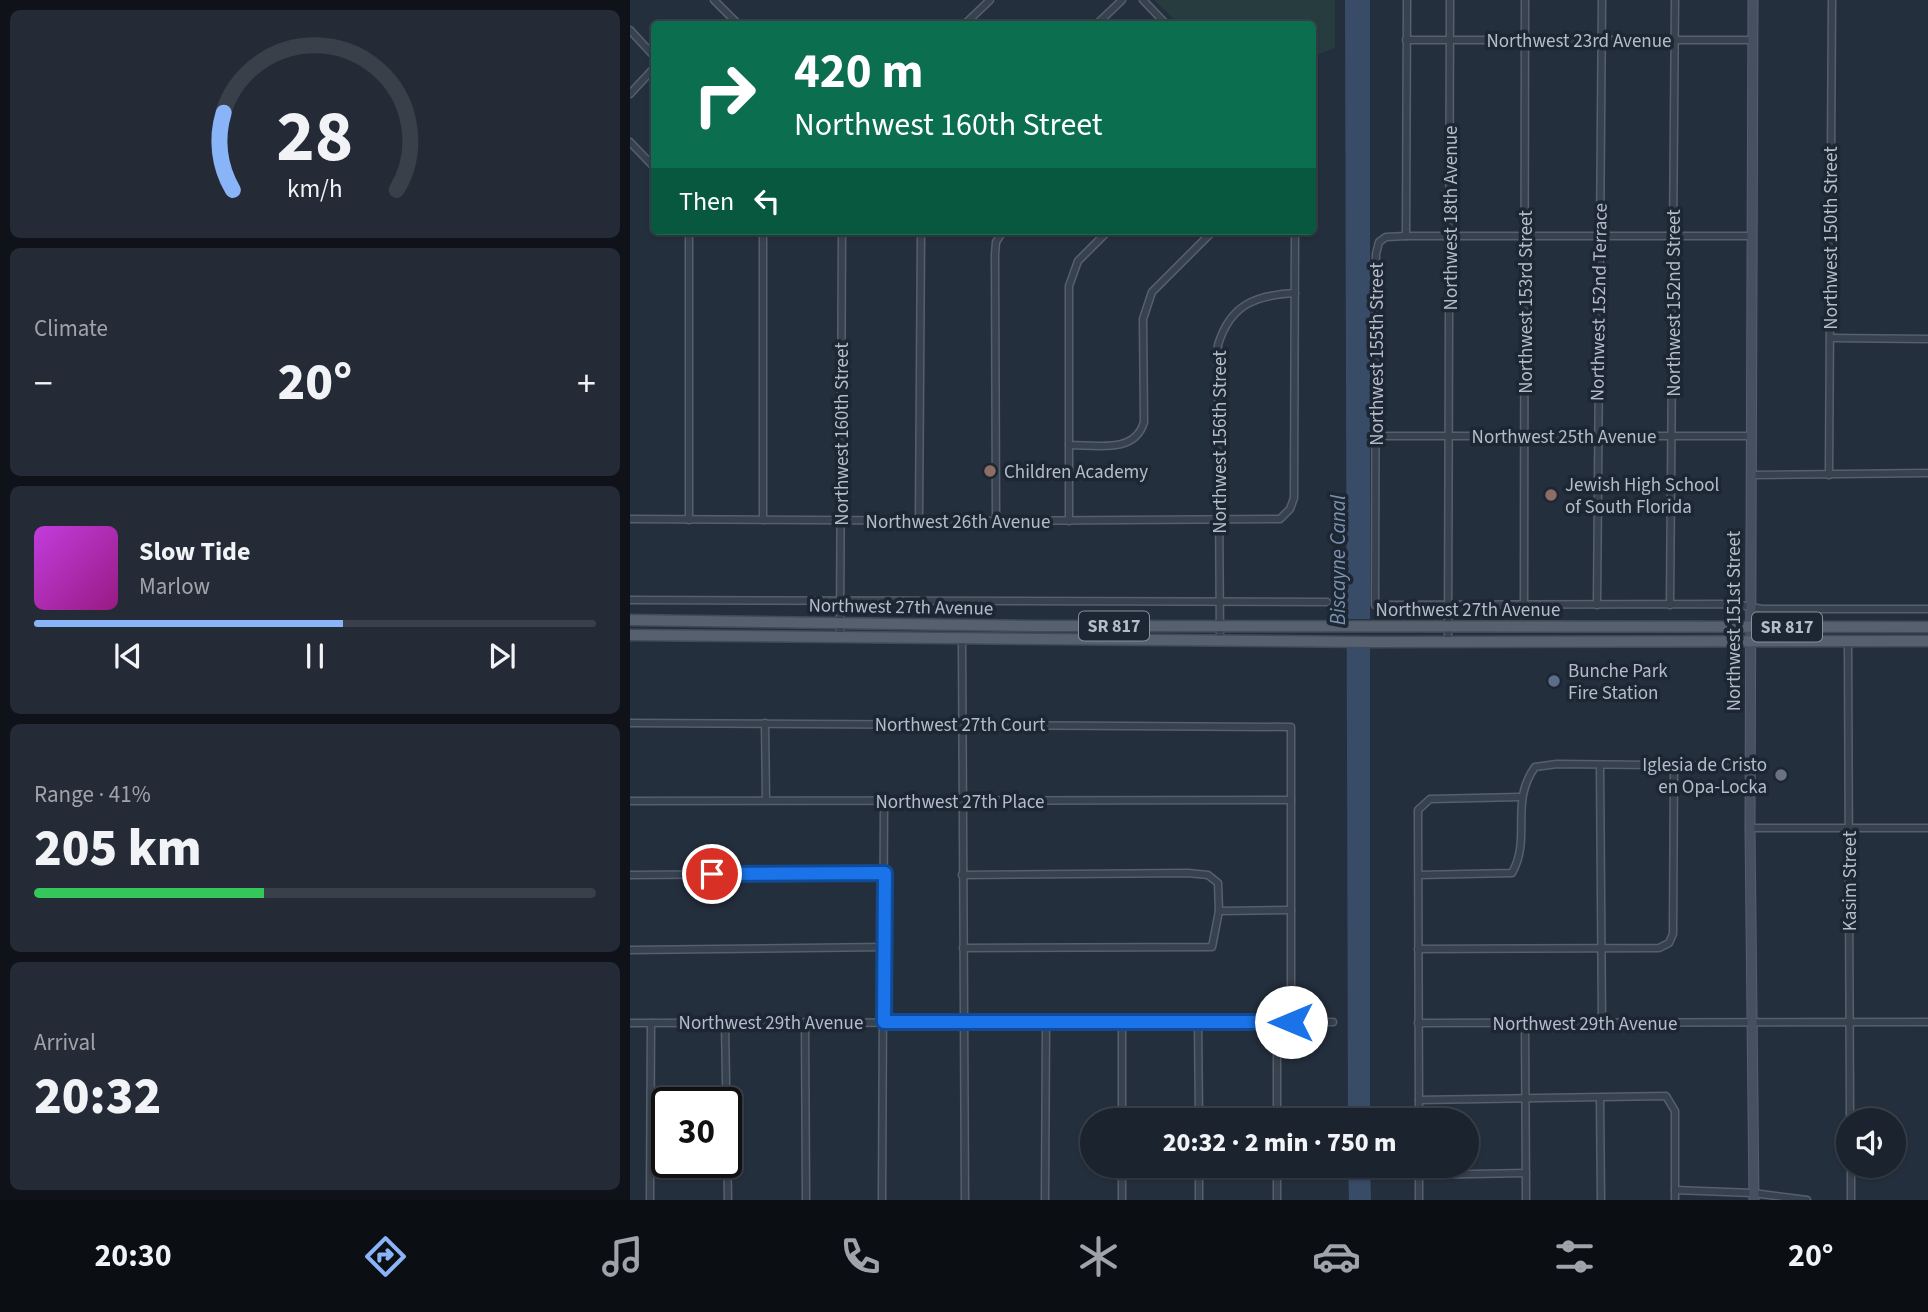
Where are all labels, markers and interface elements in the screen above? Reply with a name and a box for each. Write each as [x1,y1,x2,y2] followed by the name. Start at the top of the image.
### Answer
[1487,28,1671,55] street label: Northwest 23rd Avenue
[794,37,923,107] text: 420 m
[679,49,770,140] icon: right
[277,85,353,189] text: 28
[794,102,1103,148] text: Northwest 160th Street
[1438,126,1465,310] street label: Northwest 18th Avenue
[1818,146,1845,330] street label: Northwest 150th Street
[287,171,343,207] text: km/h
[748,182,786,220] icon: left
[679,183,734,220] text: Then
[1584,203,1615,401] street label: Northwest 152nd Terrace
[1661,209,1688,397] street label: Northwest 152nd Street
[1513,210,1540,394] street label: Northwest 153rd Street
[1364,262,1391,446] street label: Northwest 155th Street
[34,312,108,345] text: Climate
[829,342,856,526] street label: Northwest 160th Street
[278,346,352,420] text: 20°
[1207,350,1234,534] street label: Northwest 156th Street
[34,357,53,411] text: −
[577,357,596,411] text: +
[1472,424,1656,451] street label: Northwest 25th Avenue
[1004,459,1148,486] place label: Children Academy
[982,463,998,479] marker: Children Academy
[1565,472,1720,521] place label: Jewish High School of South Florida
[1543,487,1559,503] marker: Jewish High School of South Florida
[1323,494,1353,625] water label: Biscayne Canal
[866,509,1050,536] street label: Northwest 26th Avenue
[1721,530,1748,711] street label: Northwest 151st Street
[139,533,250,570] text: Slow Tide
[139,570,210,603] text: Marlow
[808,592,994,623] street label: Northwest 27th Avenue
[1376,597,1560,624] street label: Northwest 27th Avenue
[1079,612,1149,640] road number: SR 817
[1752,612,1822,642] road number: SR 817
[109,637,147,675] icon: previous
[296,637,334,675] icon: pause
[483,637,521,675] icon: next
[1568,658,1668,707] place label: Bunche Park Fire Station
[1546,673,1562,689] marker: Bunche Park Fire Station
[875,712,1046,739] street label: Northwest 27th Court
[1642,752,1767,801] place label: Iglesia de Cristo en Opa-Locka
[1773,767,1789,783] marker: Iglesia de Cristo en Opa-Locka
[34,778,151,811] text: Range · 41%
[875,789,1045,816] street label: Northwest 27th Place
[34,812,202,886] text: 205 km
[1837,830,1864,931] street label: Kasim Street
[682,844,742,904] pin
[693,855,731,893] icon: arrive
[1254,985,1328,1059] position arrow
[679,1010,863,1037] street label: Northwest 29th Avenue
[1493,1011,1677,1038] street label: Northwest 29th Avenue
[34,1026,96,1059] text: Arrival
[34,1060,161,1134] text: 20:32
[651,1087,742,1178] speed limit sign: 30
[1836,1108,1906,1178] map controls
[1836,1108,1906,1178] button: sound
[1163,1124,1396,1161] text: 20:32 · 2 min · 750 m
[361,1232,410,1281] icon: directions
[598,1232,647,1281] icon: music
[836,1232,885,1281] icon: phone
[1074,1232,1123,1281] icon: climate
[1312,1232,1361,1281] icon: car
[1550,1232,1599,1281] icon: filters
[94,1233,172,1279] text: 20:30
[1788,1233,1833,1279] text: 20°

